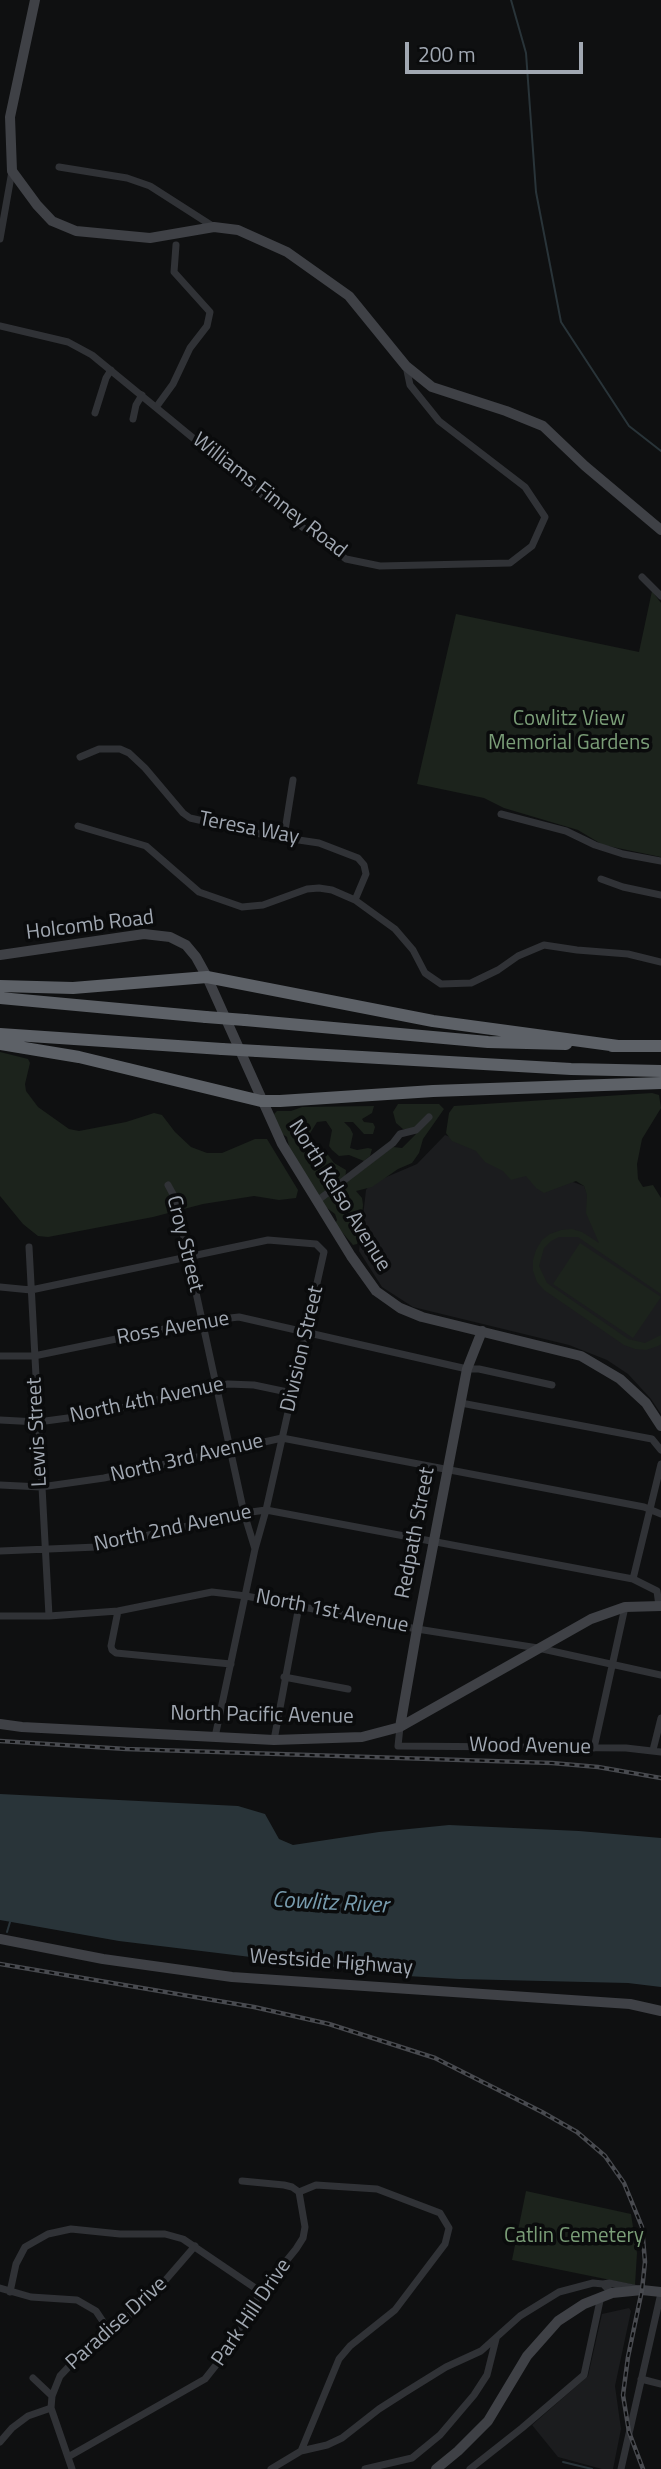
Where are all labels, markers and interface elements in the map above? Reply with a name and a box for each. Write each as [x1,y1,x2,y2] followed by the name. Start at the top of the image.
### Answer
[409,28,588,72] scale bar
[418,38,475,70] text: 200 m
[187,428,351,564] street label: Williams Finney Road
[488,707,650,757] park label: Cowlitz View Memorial Gardens
[197,807,301,851] street label: Teresa Way
[25,906,155,946] street label: Holcomb Road
[282,1116,396,1276] street label: North Kelso Avenue
[160,1193,208,1295] street label: Croy Street
[276,1284,330,1414] street label: Division Street
[115,1307,231,1351] street label: Ross Avenue
[68,1372,226,1430] street label: North 4th Avenue
[23,1377,53,1487] street label: Lewis Street
[108,1429,266,1489] street label: North 3rd Avenue
[391,1465,441,1601] street label: Redpath Street
[92,1500,254,1558] street label: North 2nd Avenue
[254,1585,410,1639] street label: North 1st Avenue
[170,1702,354,1730] street label: North Pacific Avenue
[469,1733,591,1761] street label: Wood Avenue
[271,1887,389,1921] water label: Cowlitz River
[248,1945,414,1981] street label: Westside Highway
[504,2224,644,2250] park label: Catlin Cemetery
[207,2255,297,2371] street label: Park Hill Drive
[61,2272,173,2376] street label: Paradise Drive

